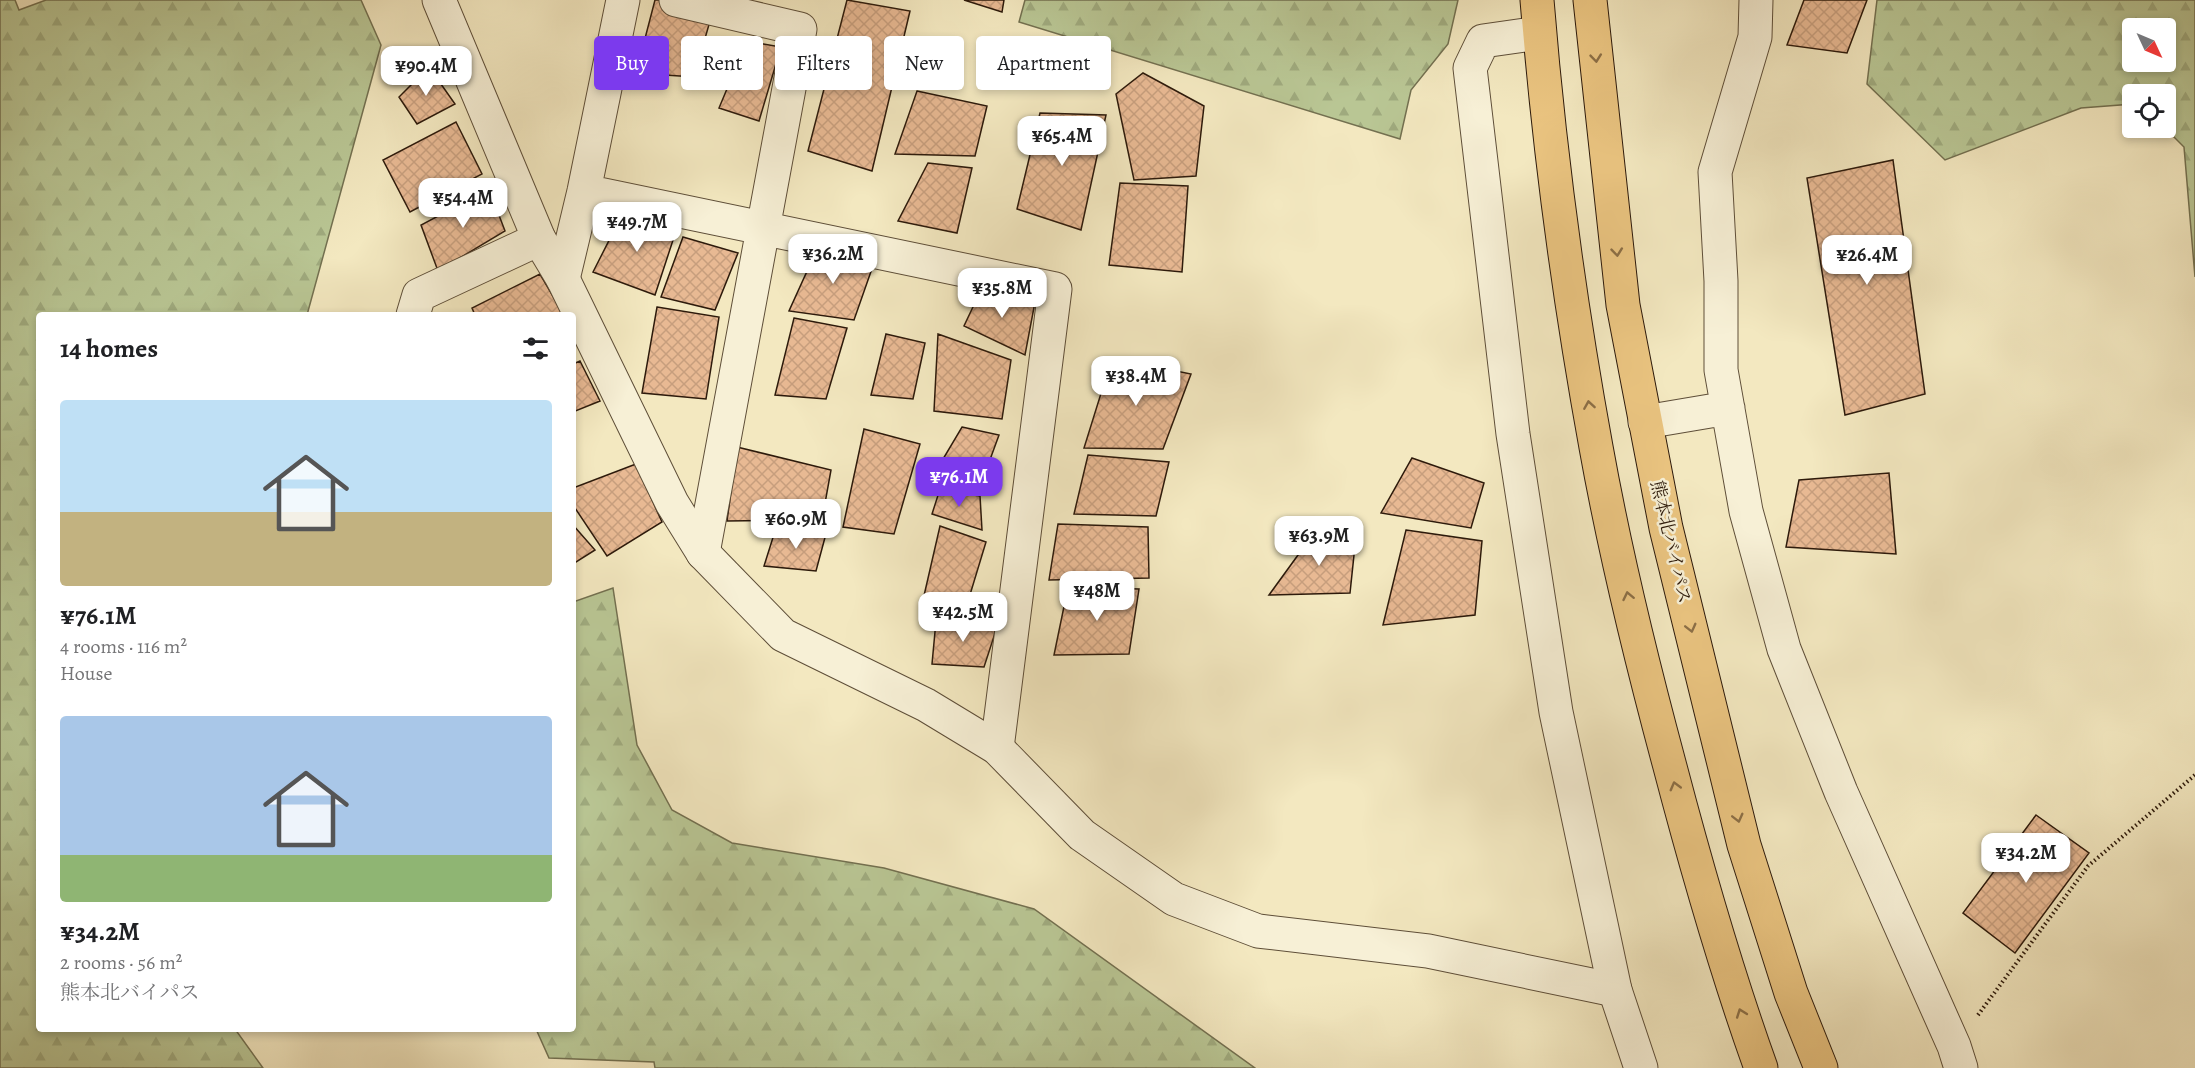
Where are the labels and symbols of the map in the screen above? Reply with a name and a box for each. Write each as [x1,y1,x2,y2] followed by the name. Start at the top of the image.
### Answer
[2122,18,2176,72] north arrow
[377,46,475,97] pin: ¥90.4M
[1589,54,1602,63] one-way arrow
[1013,116,1111,167] pin: ¥65.4M
[414,178,512,229] pin: ¥54.4M
[588,202,686,253] pin: ¥49.7M
[784,234,882,285] pin: ¥36.2M
[1818,235,1916,286] pin: ¥26.4M
[1610,247,1623,257] one-way arrow
[953,268,1051,319] pin: ¥35.8M
[1087,356,1185,407] pin: ¥38.4M
[1583,401,1596,411] one-way arrow
[910,457,1008,508] pin: ¥76.1M
[1645,478,1697,606] street label: 熊本北バイパス
[747,499,845,550] pin: ¥60.9M
[1270,516,1368,567] pin: ¥63.9M
[1061,571,1133,622] pin: ¥48M
[914,592,1012,643] pin: ¥42.5M
[1622,592,1635,602] one-way arrow
[1684,623,1696,633] one-way arrow
[1669,781,1682,791] one-way arrow
[1730,813,1743,823] one-way arrow
[1977,833,2075,884] pin: ¥34.2M
[1736,1008,1748,1019] one-way arrow

